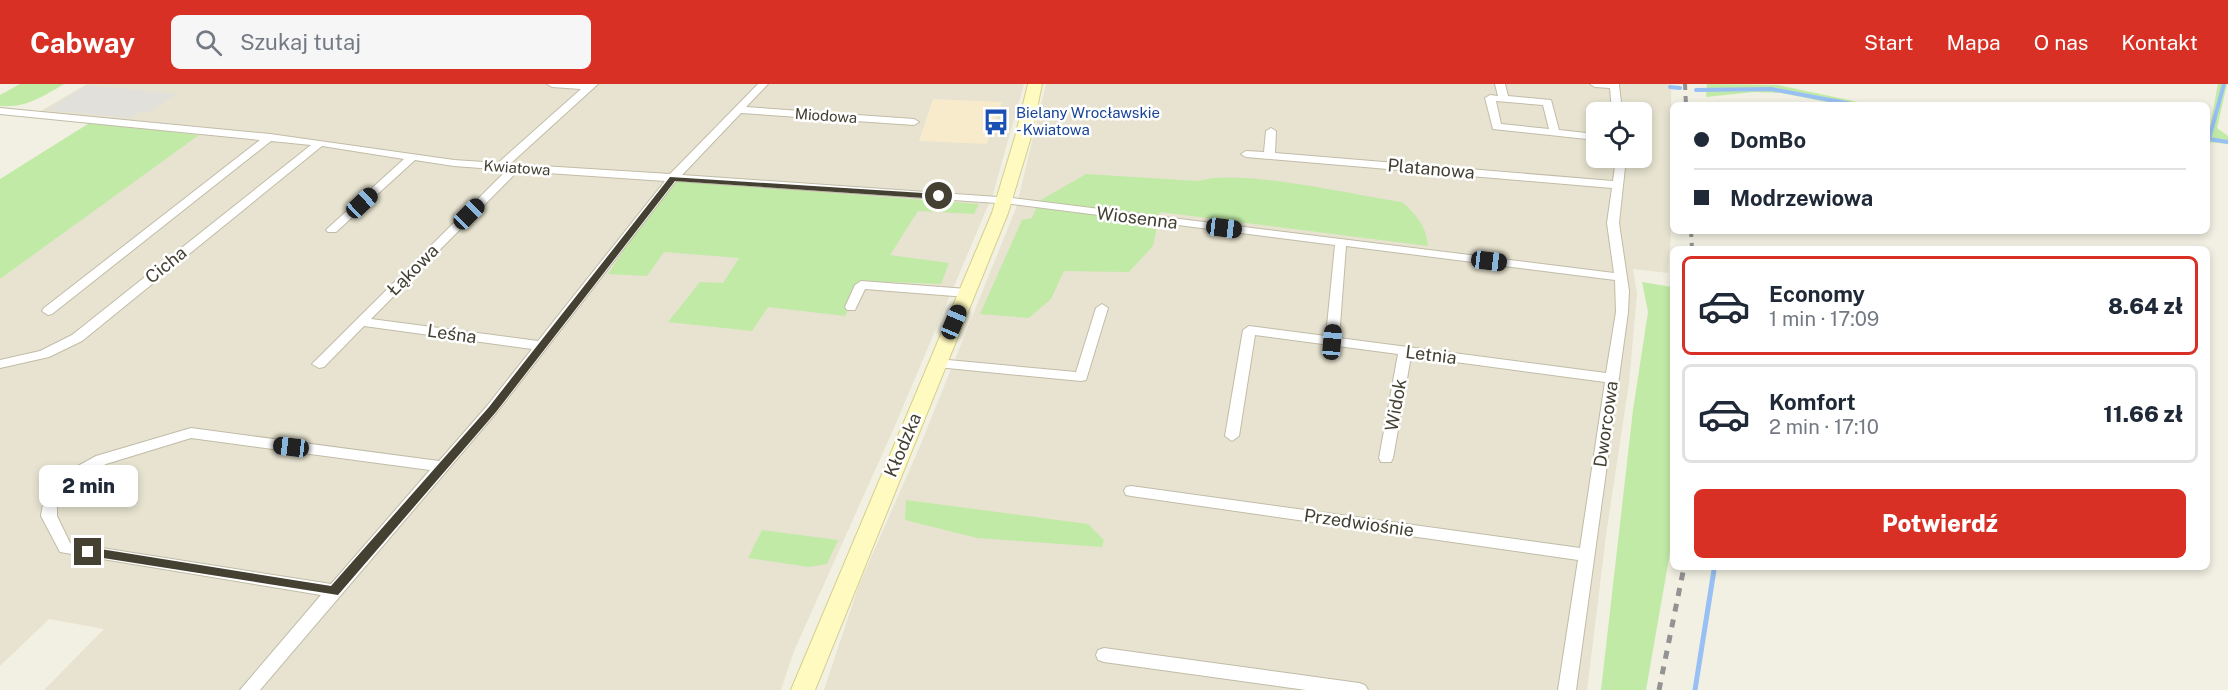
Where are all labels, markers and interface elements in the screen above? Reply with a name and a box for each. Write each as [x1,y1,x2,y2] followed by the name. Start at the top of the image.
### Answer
[171,15,591,69] search box
[30,26,135,59] text: Cabway
[192,26,225,59] icon: search
[240,29,361,55] text: Szukaj tutaj
[1864,30,1914,55] text: Start
[1947,30,2001,55] text: Mapa
[2034,30,2088,55] text: O nas
[2121,30,2198,55] text: Kontakt
[1586,102,1652,168] map controls
[1586,102,1652,168] button: locate
[1016,104,1160,138] place label: Bielany Wrocławskie - Kwiatowa
[794,105,858,126] street label: Miodowa
[981,107,1011,137] bus stop icon: Bielany Wrocławskie - Kwiatowa
[1730,127,1806,153] text: DomBo
[1387,154,1476,183] street label: Platanowa
[483,157,551,178] street label: Kwiatowa
[925,182,952,209] route start
[343,184,381,222] car
[1730,185,1873,211] text: Modrzewiowa
[450,195,488,233] car
[1095,202,1179,233] street label: Wiosenna
[1205,217,1243,239] car
[383,240,443,300] street label: Łąkowa
[141,242,190,288] street label: Cicha
[1470,250,1508,272] car
[1697,279,1751,333] icon: car
[1769,281,1865,307] text: Economy
[2108,293,2183,319] text: 8.64 zł
[939,302,969,342] car
[1769,307,1879,331] text: 1 min · 17:09
[426,320,478,347] street label: Leśna
[1321,323,1343,361] car
[1404,341,1458,368] street label: Letnia
[1381,377,1410,433] street label: Widok
[1589,379,1622,468] street label: Dworcowa
[1697,387,1751,441] icon: car
[1769,389,1856,415] text: Komfort
[2103,401,2183,427] text: 11.66 zł
[880,410,925,480] street label: Kłodzka
[1769,415,1879,439] text: 2 min · 17:10
[272,436,310,458] car
[38,465,138,507] callout: 2 min
[62,474,115,498] text: 2 min
[1694,489,2186,558] button: Potwierdź
[1303,504,1415,541] street label: Przedwiośnie
[74,538,101,565] route end

